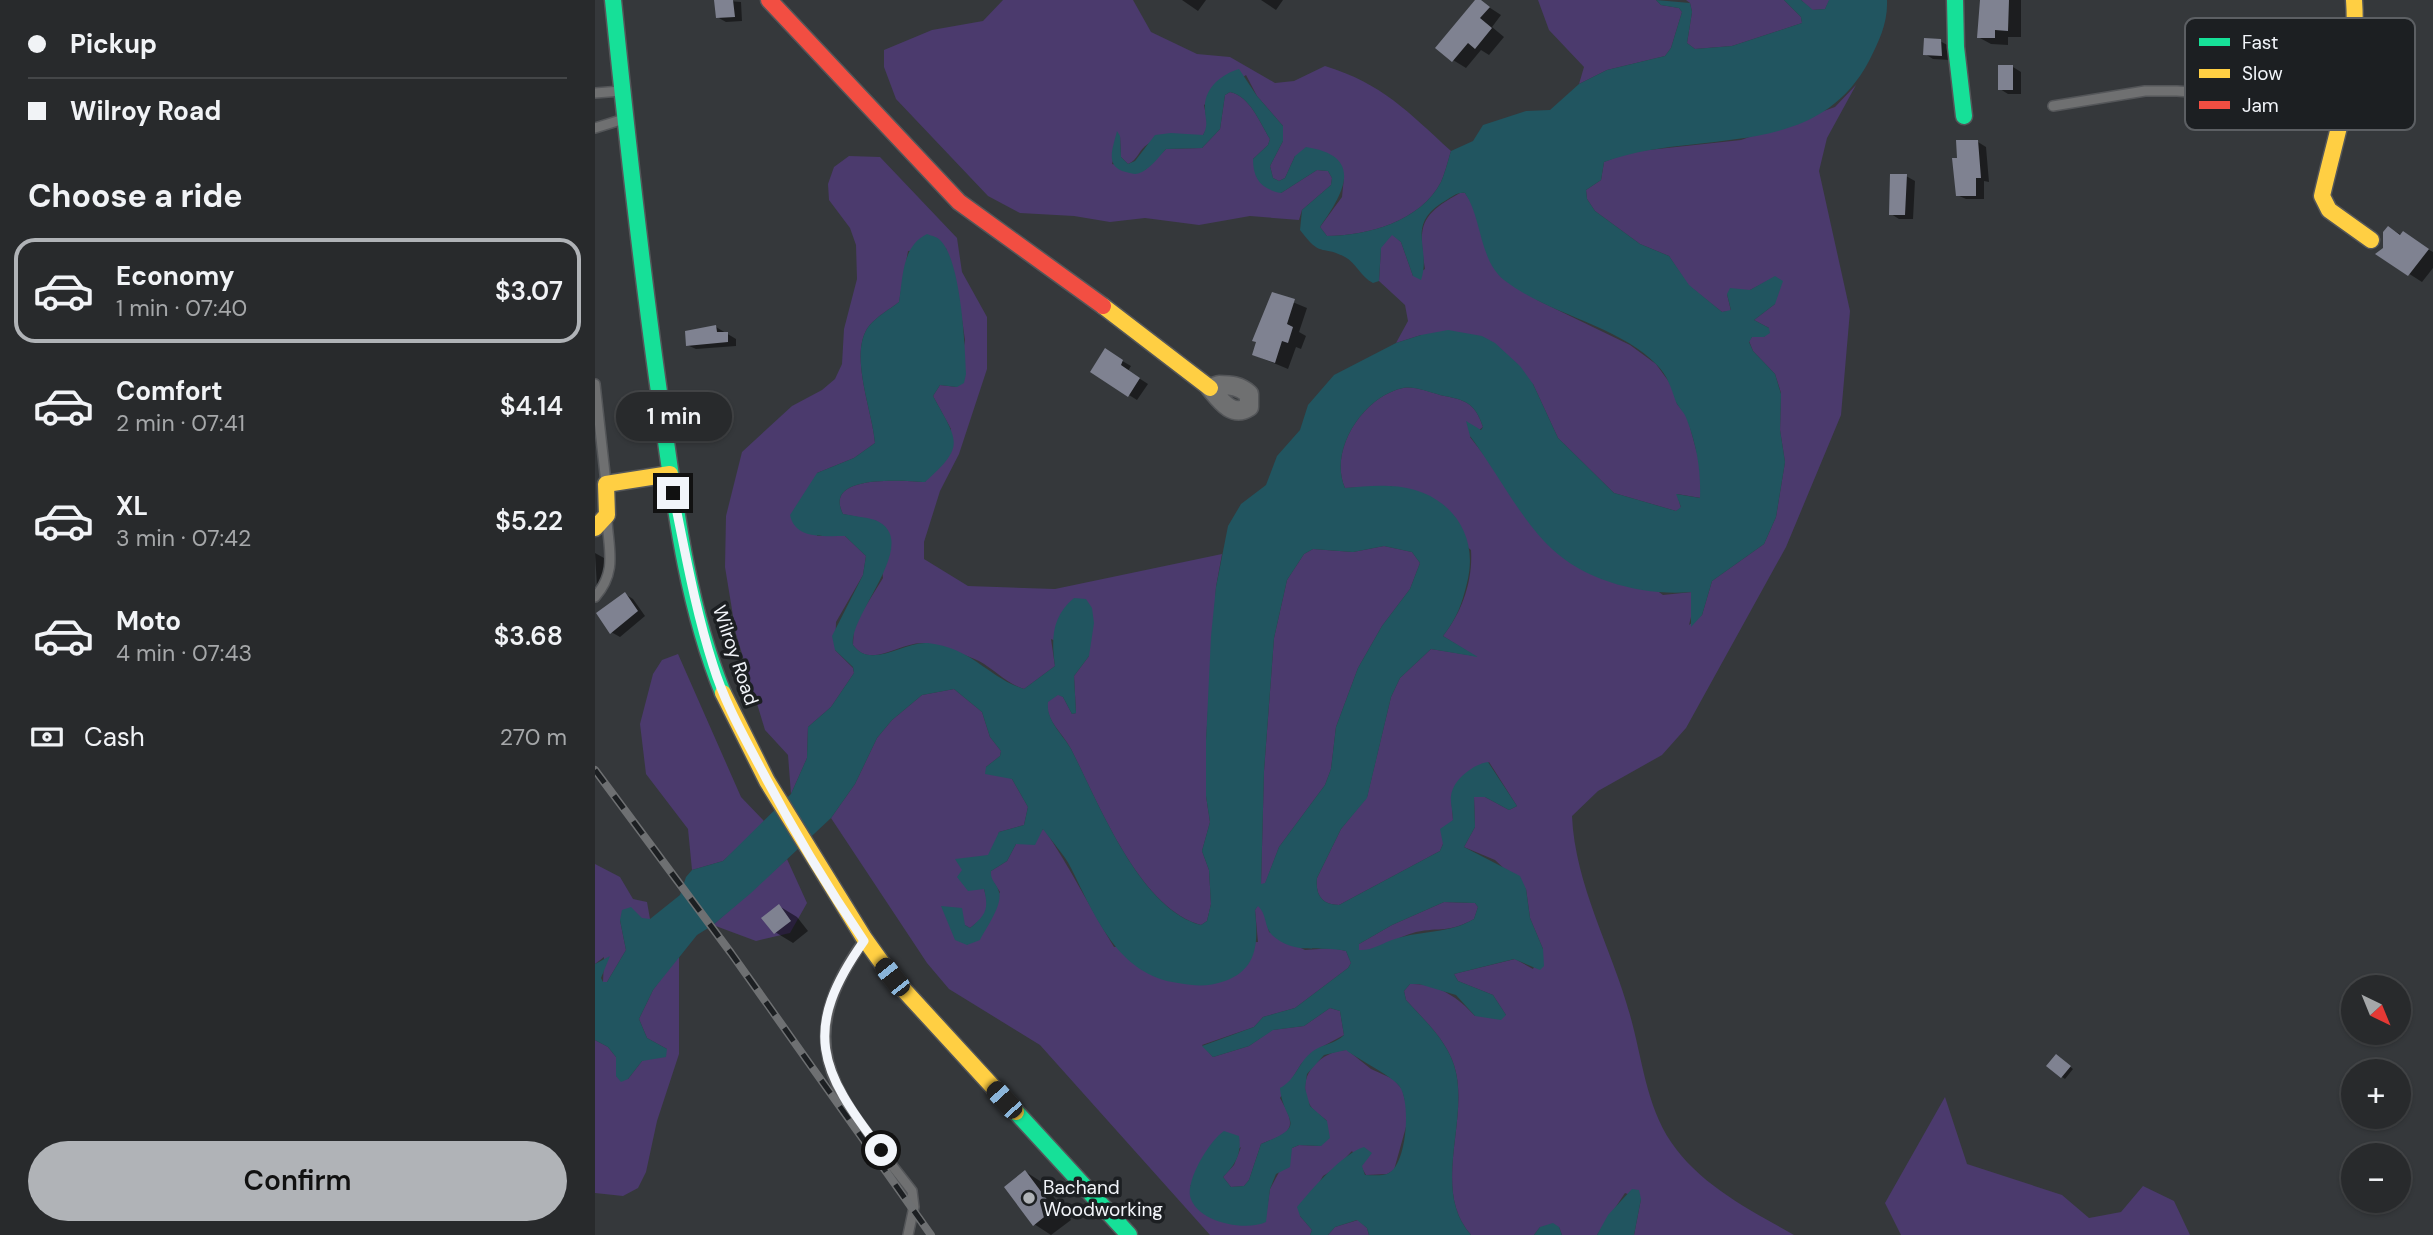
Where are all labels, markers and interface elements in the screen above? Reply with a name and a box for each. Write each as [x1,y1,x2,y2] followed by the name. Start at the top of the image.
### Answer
[2185,18,2415,130] legend
[70,27,157,61] text: Pickup
[2242,30,2278,55] text: Fast
[2242,61,2283,86] text: Slow
[2242,93,2279,118] text: Jam
[70,94,221,128] text: Wilroy Road
[28,175,243,217] text: Choose a ride
[32,259,95,322] icon: car
[116,259,234,293] text: Economy
[495,274,563,308] text: $3.07
[116,293,247,323] text: 1 min · 07:40
[32,374,95,437] icon: car
[116,374,222,408] text: Comfort
[500,389,563,423] text: $4.14
[615,392,731,440] callout: 1 min
[647,401,701,431] text: 1 min
[116,408,245,438] text: 2 min · 07:41
[657,477,689,509] route end
[32,489,95,552] icon: car
[116,489,148,523] text: XL
[495,504,563,538] text: $5.22
[116,523,251,553] text: 3 min · 07:42
[707,602,764,709] street label: Wilroy Road
[32,604,95,667] icon: car
[116,604,181,638] text: Moto
[494,619,563,653] text: $3.68
[116,638,252,668] text: 4 min · 07:43
[28,718,66,756] icon: cash
[84,720,145,754] text: Cash
[500,722,567,752] text: 270 m
[871,954,914,1000] car
[2341,975,2411,1045] north arrow
[2341,975,2411,1213] map controls
[2341,1059,2411,1129] button: +
[983,1077,1026,1123] car
[865,1134,897,1166] route start
[28,1141,567,1221] button: Confirm
[2341,1143,2411,1213] button: −
[1043,1175,1163,1222] place label: Bachand Woodworking
[1021,1190,1037,1206] marker: Bachand Woodworking

